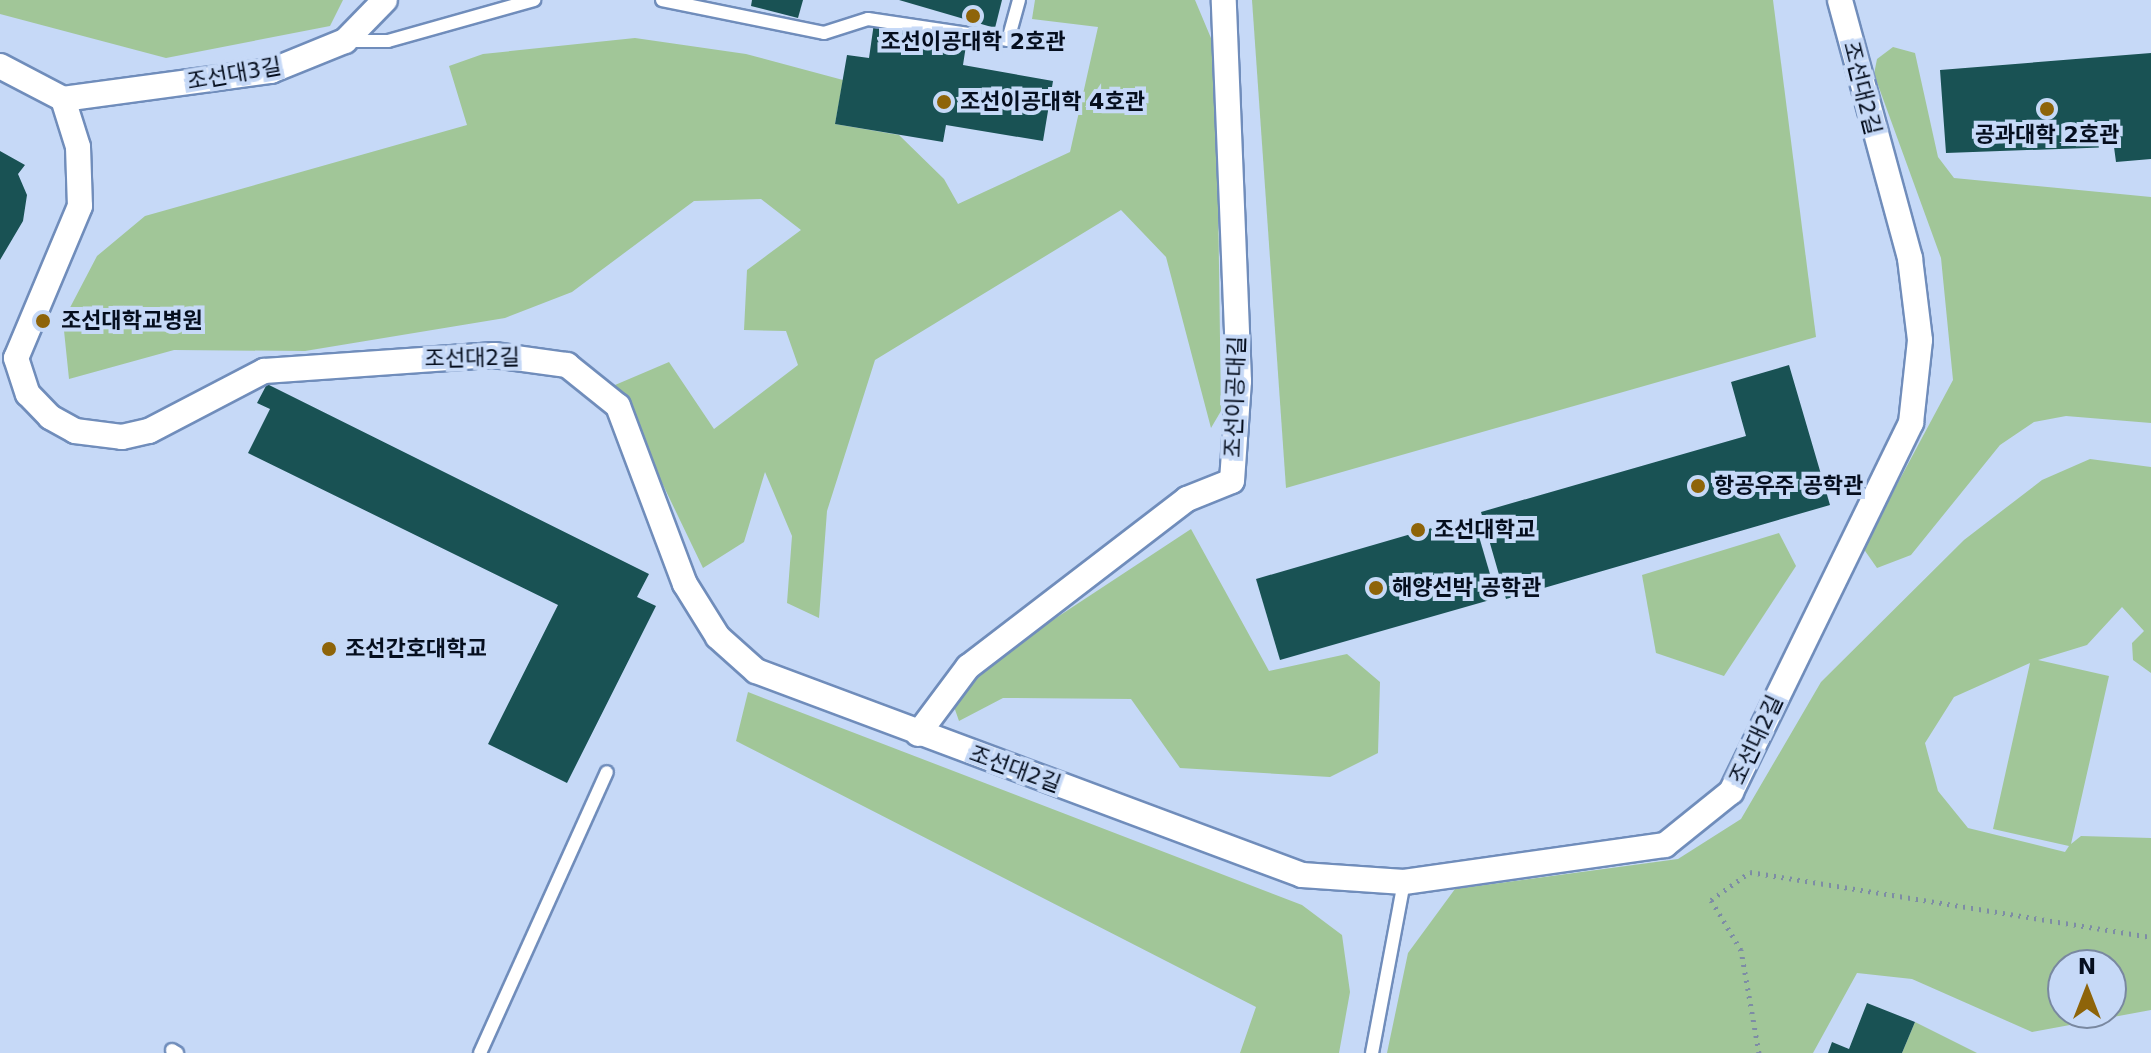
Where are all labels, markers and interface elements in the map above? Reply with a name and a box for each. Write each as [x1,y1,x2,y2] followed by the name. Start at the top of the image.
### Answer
[964,7,982,25] marker: 조선이공대학 2호관
[881,29,1065,55] place label: 조선이공대학 2호관
[1838,39,1886,137] street label: 조선대2길
[185,53,283,95] street label: 조선대3길
[960,89,1145,115] place label: 조선이공대학 4호관
[935,93,953,111] marker: 조선이공대학 4호관
[2038,100,2056,118] marker: 공과대학 2호관
[1975,122,2119,148] place label: 공과대학 2호관
[61,308,203,334] place label: 조선대학교병원
[32,310,54,332] marker: 조선대학교병원
[1220,336,1250,458] street label: 조선이공대길
[424,344,520,372] street label: 조선대2길
[1714,473,1863,499] place label: 항공우주 공학관
[1689,477,1707,495] marker: 항공우주 공학관
[1434,517,1535,543] place label: 조선대학교
[1409,521,1427,539] marker: 조선대학교
[1392,575,1541,601] place label: 해양선박 공학관
[1367,579,1385,597] marker: 해양선박 공학관
[345,636,487,662] place label: 조선간호대학교
[320,640,338,658] marker: 조선간호대학교
[1724,691,1788,789] street label: 조선대2길
[966,740,1064,798] street label: 조선대2길
[2047,949,2127,1029] north arrow
[2078,954,2096,979] text: N

